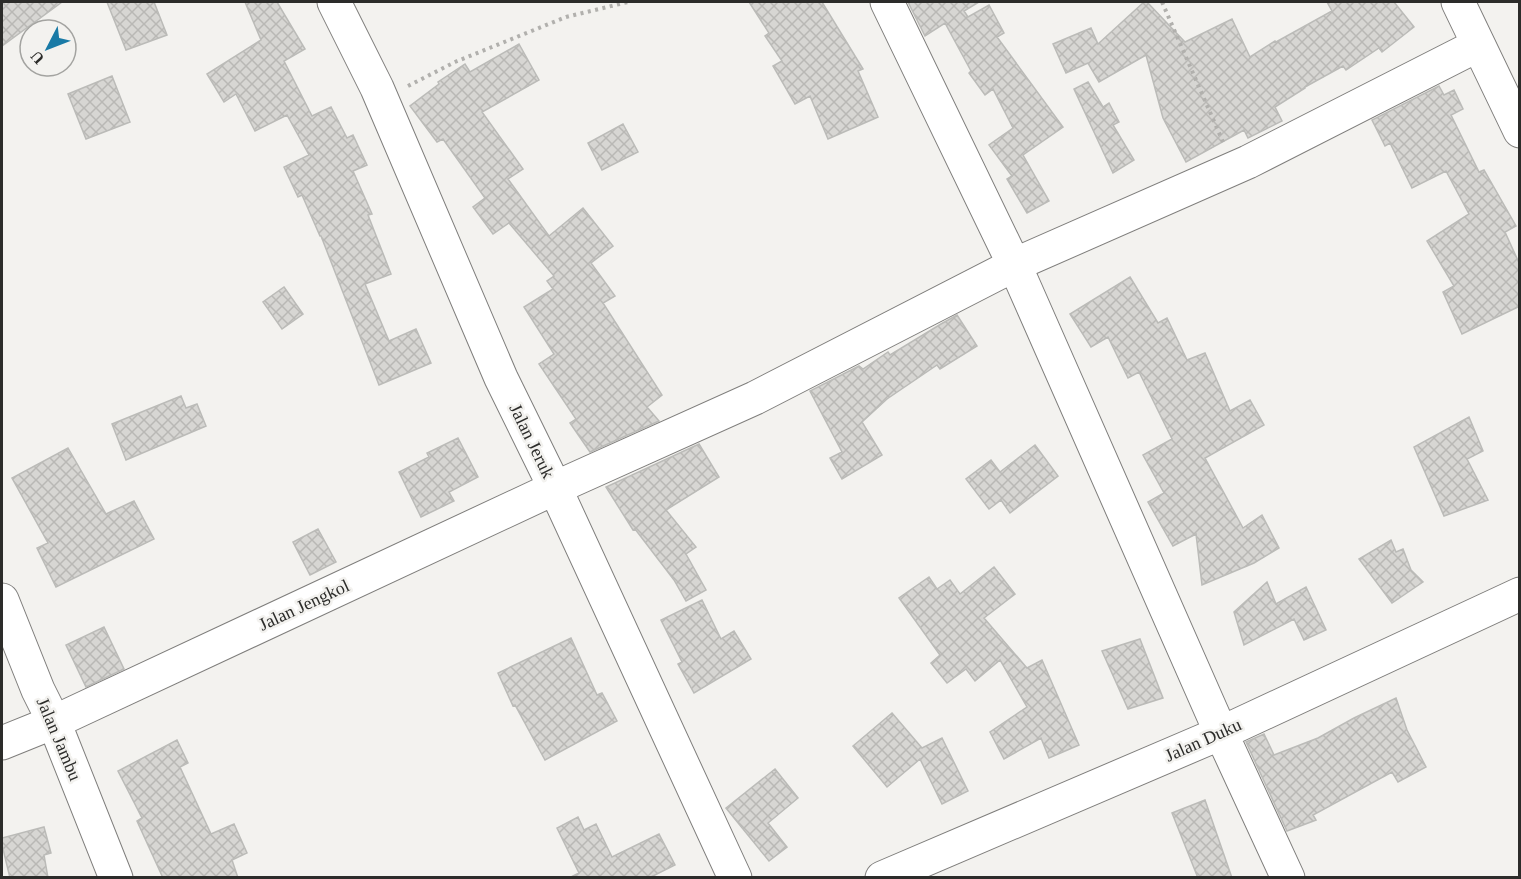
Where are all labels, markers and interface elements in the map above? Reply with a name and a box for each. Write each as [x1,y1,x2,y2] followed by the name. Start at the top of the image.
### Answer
[18,18,78,78] north arrow
[27,47,47,68] text: U
[505,400,559,482] street label: Jalan Jeruk
[256,575,352,635] street label: Jalan Jengkol
[33,694,85,784] street label: Jalan Jambu
[1162,714,1244,766] street label: Jalan Duku

